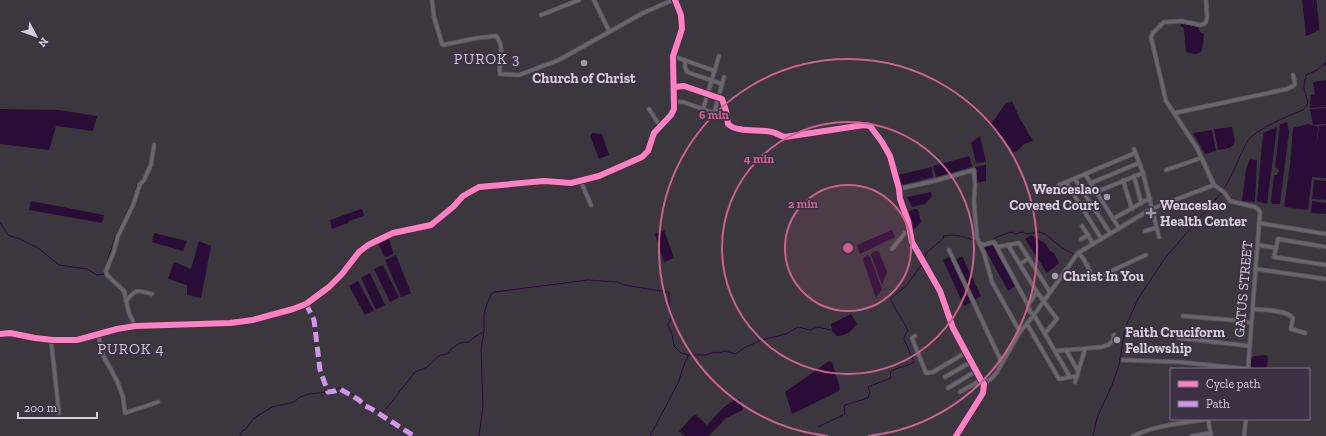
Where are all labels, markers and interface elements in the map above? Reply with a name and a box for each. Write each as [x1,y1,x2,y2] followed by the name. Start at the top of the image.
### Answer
[16,16,56,56] north arrow
[35,35,51,50] text: N
[454,50,520,68] district label: PUROK 3
[579,58,589,68] marker: Church of Christ
[532,70,636,87] place label: Church of Christ
[699,108,729,122] text: 6 min
[744,152,774,166] text: 4 min
[1009,181,1100,214] place label: Wenceslao Covered Court
[1102,192,1112,202] marker: Wenceslao Covered Court
[788,197,818,211] text: 2 min
[1160,197,1247,230] place label: Wenceslao Health Center
[1145,207,1157,219] marker: Wenceslao Health Center
[1231,240,1256,338] street label: GATUS STREET
[841,241,855,255] centre of rings
[1063,268,1144,285] place label: Christ In You
[1050,271,1060,281] marker: Christ In You
[1125,324,1226,357] place label: Faith Cruciform Fellowship
[1112,335,1122,345] marker: Faith Cruciform Fellowship
[97,340,165,358] district label: PUROK 4
[1170,368,1310,420] legend
[1206,377,1261,391] text: Cycle path
[18,394,97,420] scale bar
[1206,397,1230,411] text: Path
[24,401,58,415] text: 200 m

